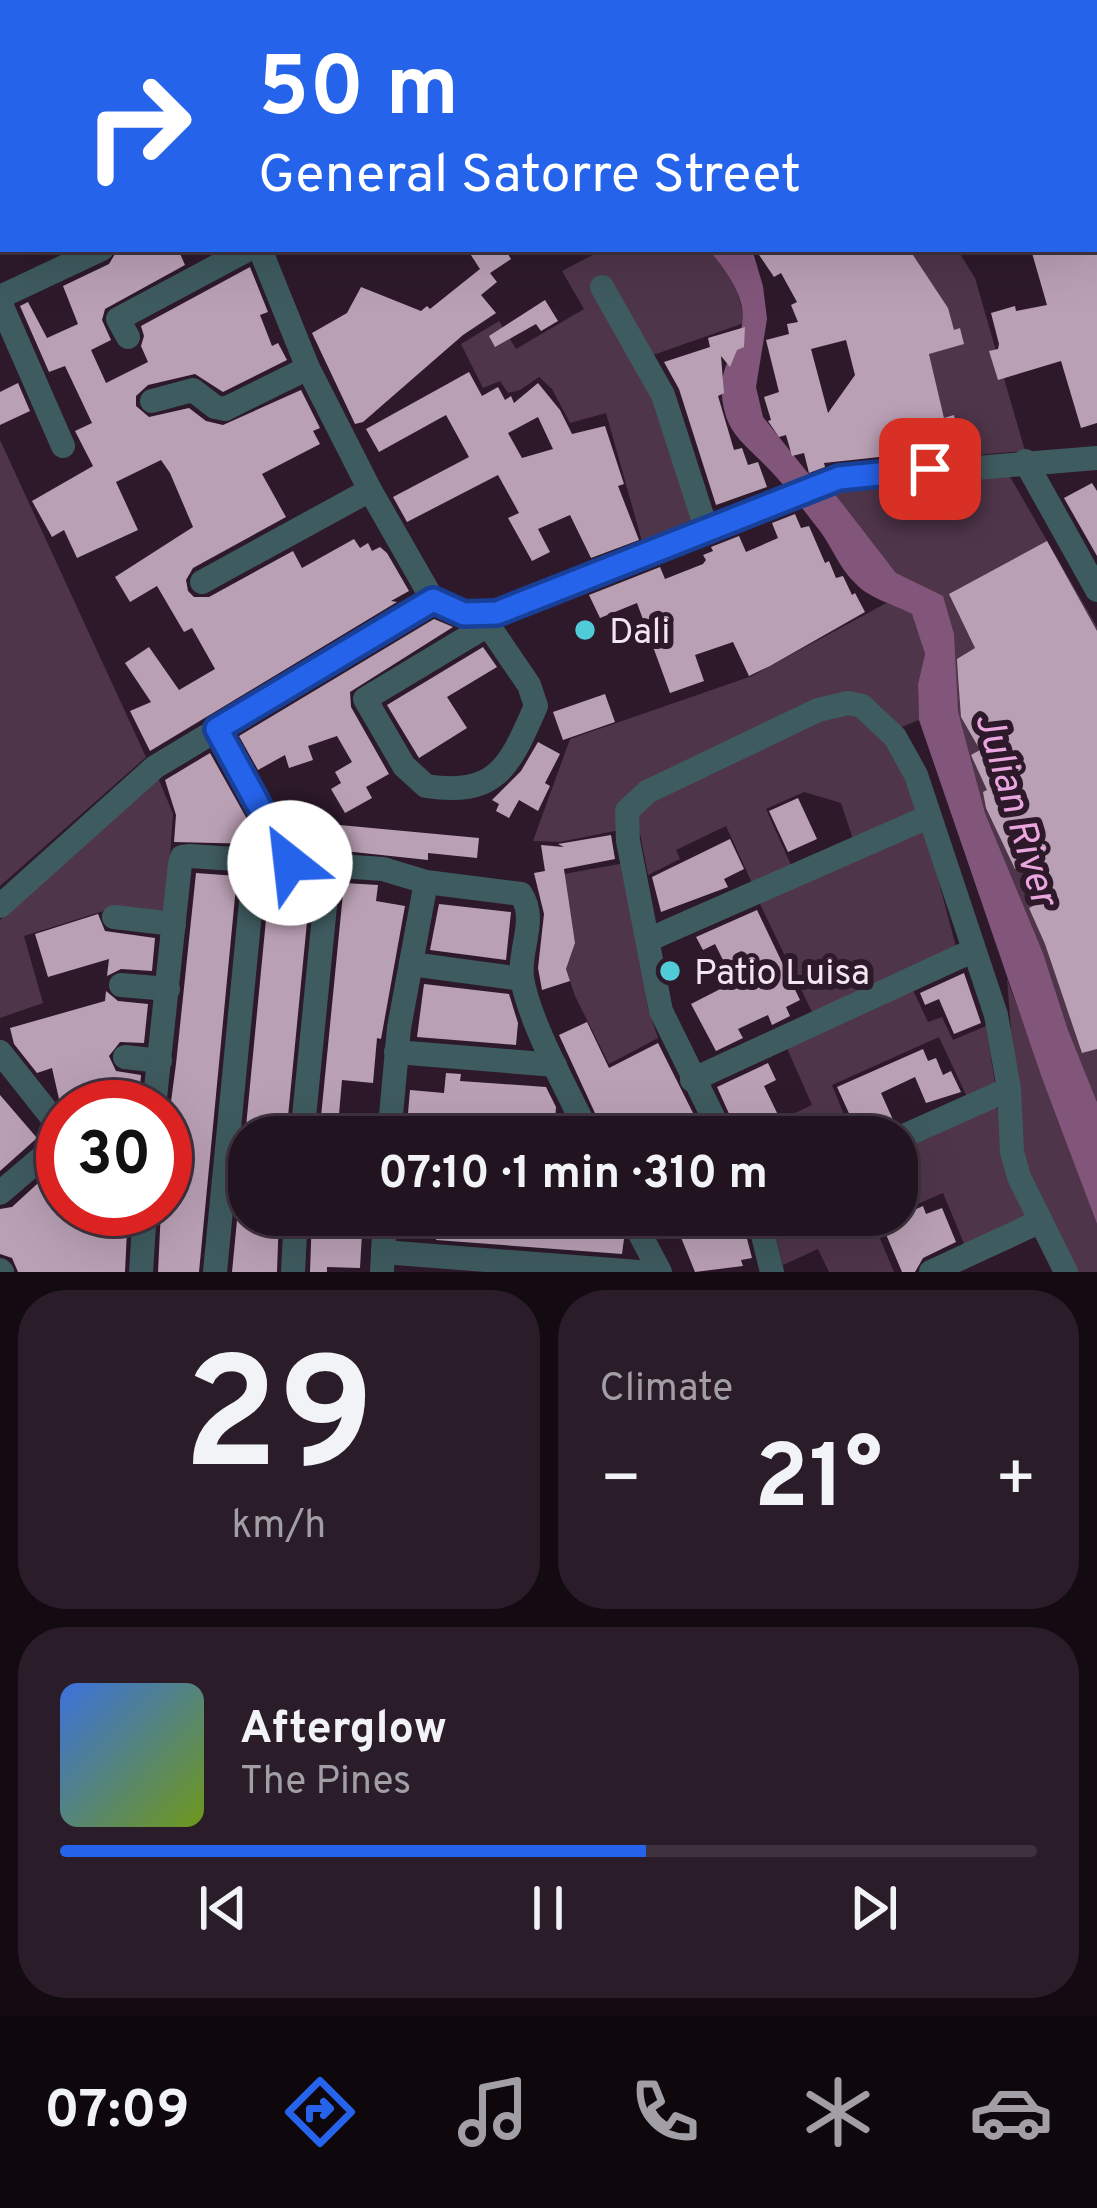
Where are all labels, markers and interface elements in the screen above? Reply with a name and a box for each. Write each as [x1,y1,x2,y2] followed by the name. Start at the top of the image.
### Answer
[258,39,459,145] text: 50 m
[60,48,216,204] icon: right
[258,143,801,212] text: General Satorre Street
[879,418,981,520] pin
[897,436,963,502] icon: arrive
[609,611,670,657] place label: Dali
[572,617,598,643] marker: Dali
[961,707,1067,915] water label: Julian River
[227,800,353,926] position arrow
[694,952,870,998] place label: Patio Luisa
[657,958,683,984] marker: Patio Luisa
[36,1080,192,1236] speed limit sign: 30
[378,1147,768,1204] text: 07:10 · 1 min · 310 m
[183,1326,374,1524] text: 29
[600,1366,733,1415] text: Climate
[754,1426,882,1539] text: 21°
[600,1441,642,1524] text: −
[994,1441,1037,1524] text: +
[231,1503,326,1552] text: km/h
[240,1702,447,1759] text: Afterglow
[240,1759,411,1808] text: The Pines
[190,1875,256,1941] icon: previous
[515,1875,581,1941] icon: pause
[841,1875,907,1941] icon: next
[278,2070,362,2154] icon: directions
[451,2070,535,2154] icon: music
[623,2070,707,2154] icon: phone
[796,2070,880,2154] icon: climate
[969,2070,1053,2154] icon: car
[44,2078,190,2147] text: 07:09

